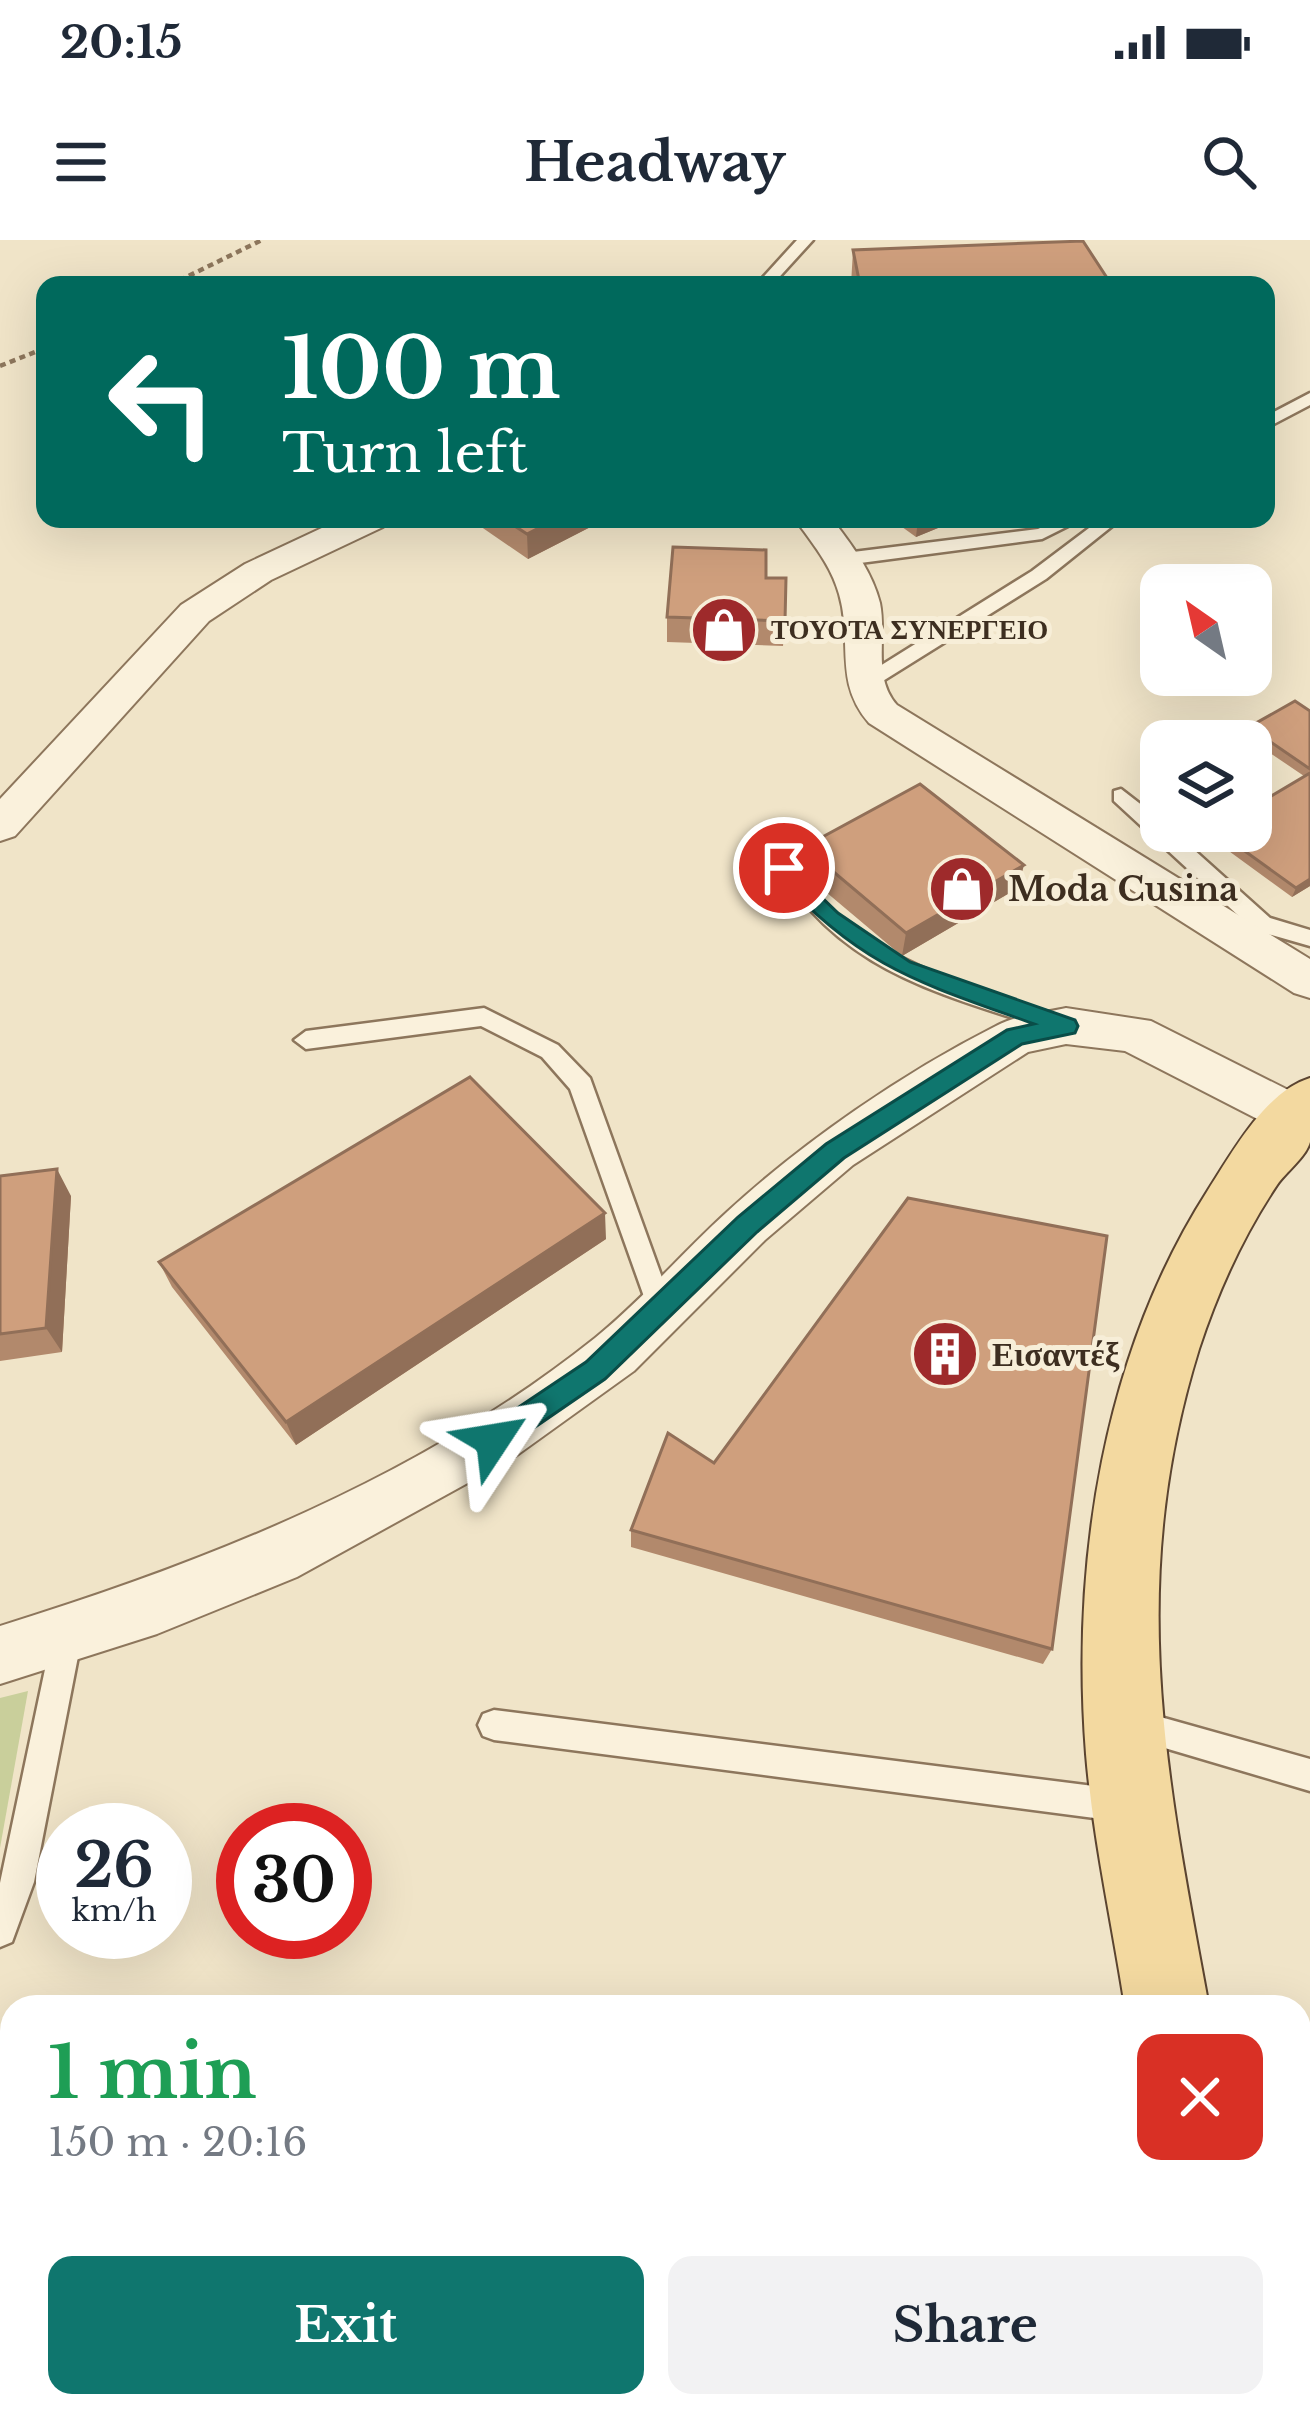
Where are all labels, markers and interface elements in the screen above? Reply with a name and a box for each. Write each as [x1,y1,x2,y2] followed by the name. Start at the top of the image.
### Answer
[60,14,182,70] text: 20:15
[48,129,114,195] icon: menu
[524,129,786,196] text: Headway
[1196,129,1262,195] icon: search
[282,317,561,421] text: 100 m
[84,324,240,480] icon: left
[282,420,528,487] text: Turn left
[1140,564,1272,696] north arrow
[1140,564,1272,852] map controls
[689,595,759,665] shop icon: ΤΟΥΟΤΑ ΣΥΝΕΡΓΕΙΟ
[771,613,1048,646] place label: ΤΟΥΟΤΑ ΣΥΝΕΡΓΕΙΟ
[1140,720,1272,852] button: layers
[733,817,835,919] pin
[751,835,817,901] icon: arrive
[927,854,997,924] shop icon: Moda Cusina
[1008,869,1238,910] place label: Moda Cusina
[910,1319,980,1389] building icon: Εισαντέξ
[992,1334,1120,1375] place label: Εισαντέξ
[430,1377,556,1503] position arrow
[216,1803,372,1959] speed limit sign: 30
[74,1829,154,1903] text: 26
[71,1892,157,1929] text: km/h
[48,2028,257,2117] text: 1 min
[1137,2034,1263,2160] button: close
[48,2118,307,2167] text: 150 m · 20:16
[48,2256,644,2394] button: Exit
[668,2256,1263,2394] button: Share

